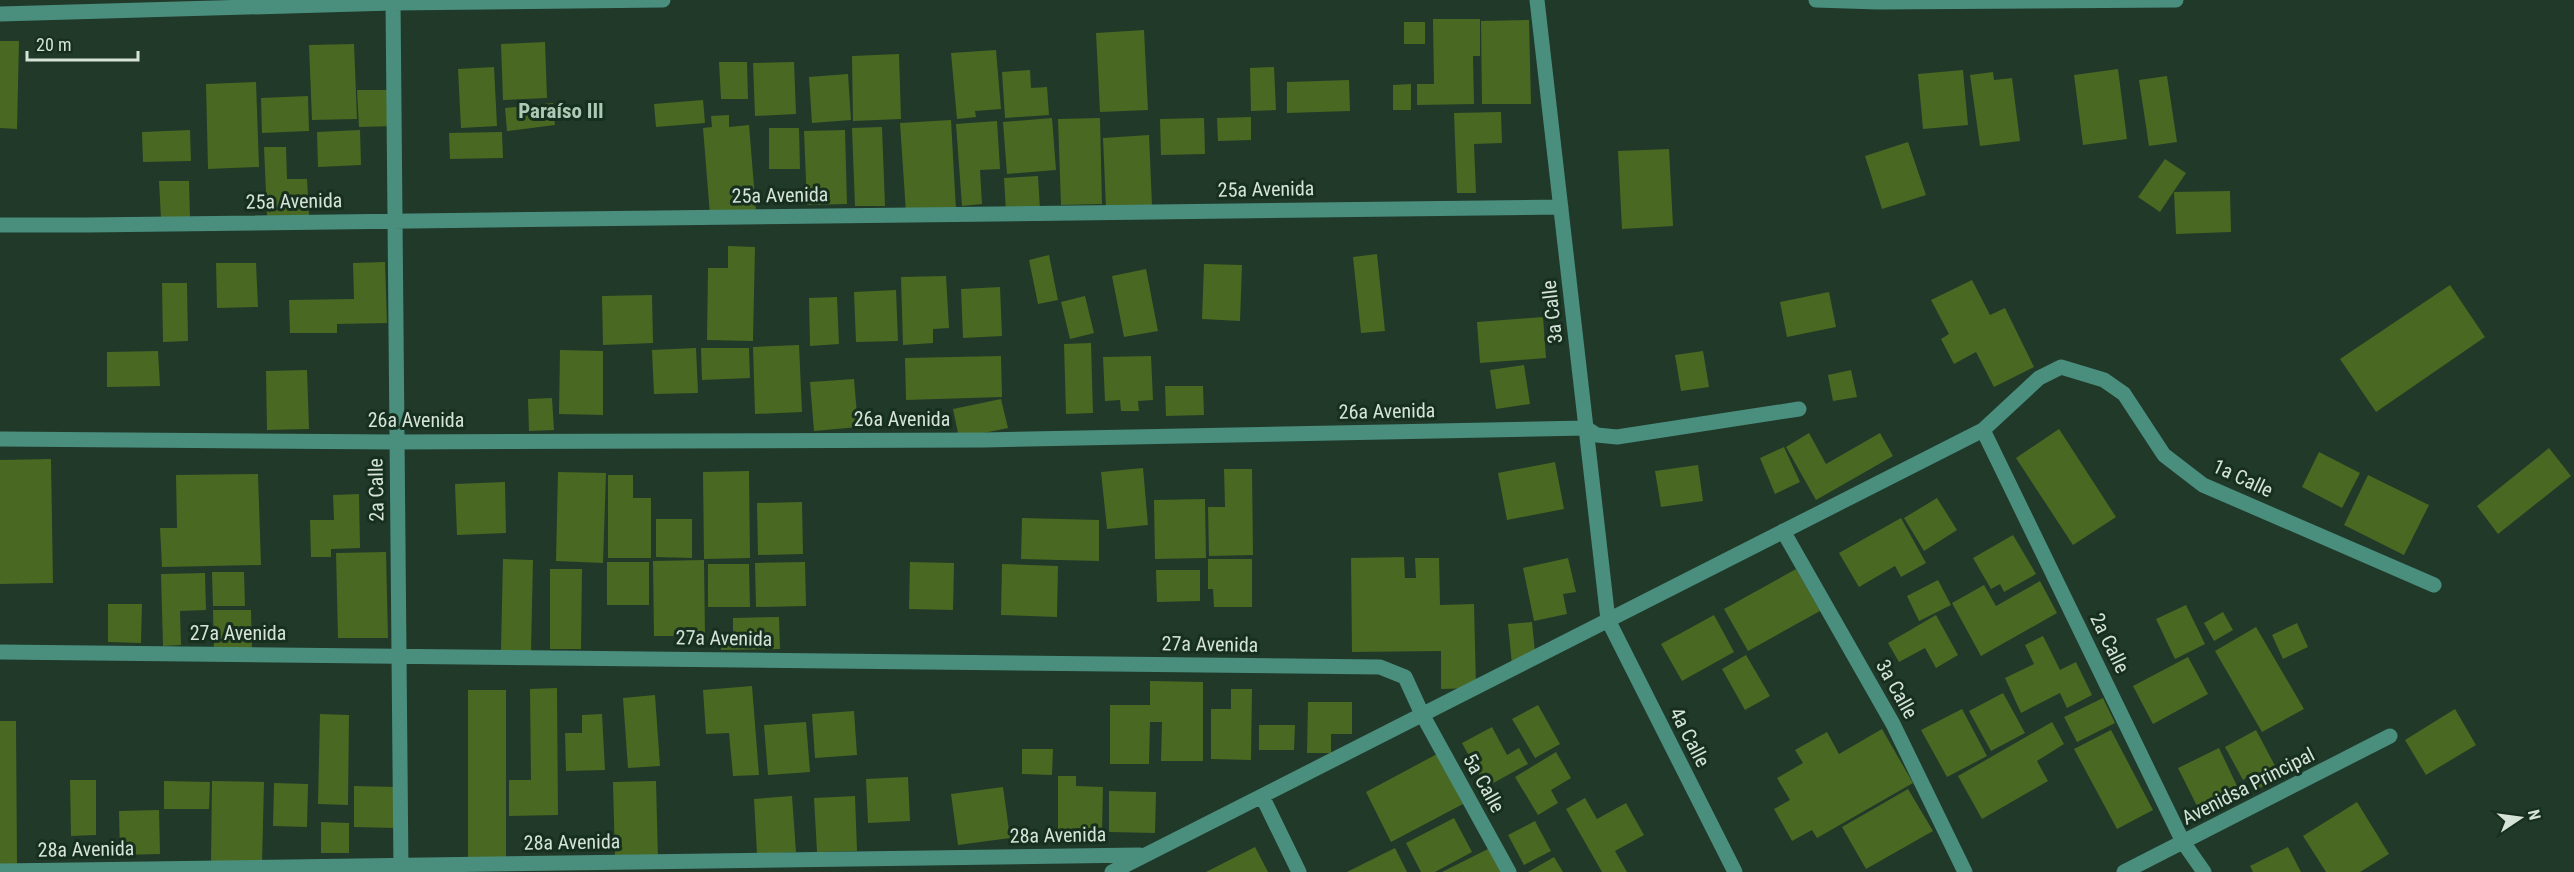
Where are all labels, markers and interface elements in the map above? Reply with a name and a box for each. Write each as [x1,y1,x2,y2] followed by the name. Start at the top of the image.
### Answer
[27,24,138,62] scale bar
[36,34,71,55] text: 20 m
[518,99,604,123] district label: Paraíso III
[1218,176,1314,202] street label: 25a Avenida
[732,182,828,208] street label: 25a Avenida
[246,188,342,214] street label: 25a Avenida
[1537,279,1567,345] street label: 3a Calle
[1339,398,1435,424] street label: 26a Avenida
[854,407,950,431] street label: 26a Avenida
[368,408,464,432] street label: 26a Avenida
[2209,454,2277,502] street label: 1a Calle
[363,458,389,522] street label: 2a Calle
[2085,609,2135,677] street label: 2a Calle
[190,621,286,645] street label: 27a Avenida
[676,625,772,651] street label: 27a Avenida
[1162,631,1258,657] street label: 27a Avenida
[1871,655,1923,723] street label: 3a Calle
[1665,703,1715,771] street label: 4a Calle
[2178,742,2318,830] street label: Avenidsa Principal
[1458,749,1510,817] street label: 5a Calle
[2490,788,2550,848] north arrow
[2524,808,2544,822] text: N
[1010,822,1106,848] street label: 28a Avenida
[524,829,620,855] street label: 28a Avenida
[38,836,134,862] street label: 28a Avenida

